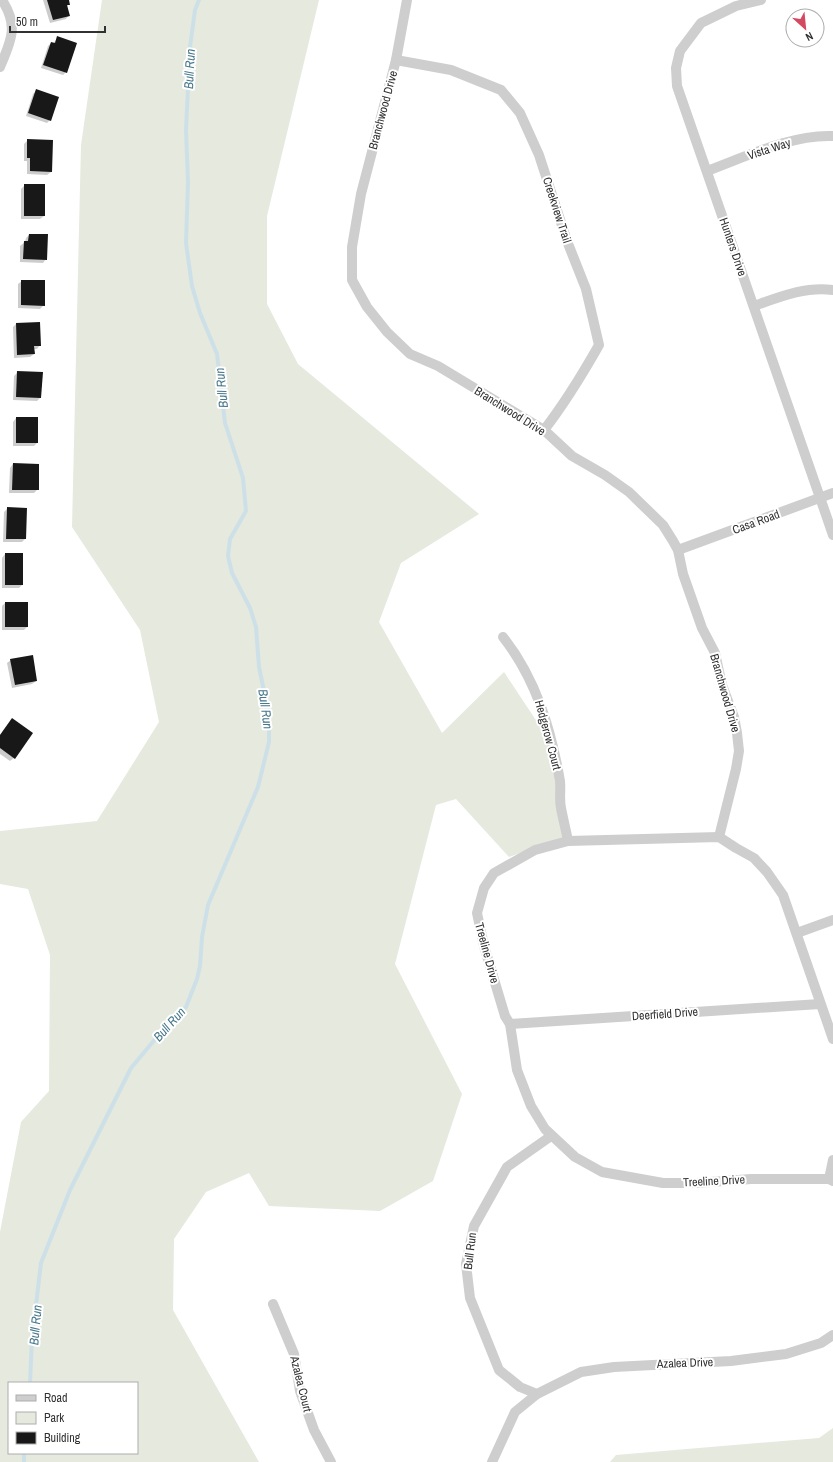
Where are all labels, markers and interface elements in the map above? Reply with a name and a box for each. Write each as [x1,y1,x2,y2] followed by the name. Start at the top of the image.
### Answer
[10,8,105,34] scale bar
[785,8,825,48] north arrow
[16,14,38,30] text: 50 m
[803,29,816,45] text: N
[180,48,199,90] water label: Bull Run
[365,69,401,151] street label: Branchwood Drive
[745,135,793,163] street label: Vista Way
[539,175,575,245] street label: Creekview Trail
[716,216,750,278] street label: Hunters Drive
[211,367,232,409] water label: Bull Run
[471,383,549,439] street label: Branchwood Drive
[730,506,782,538] street label: Casa Road
[706,652,744,734] street label: Branchwood Drive
[254,688,277,730] water label: Bull Run
[531,698,565,772] street label: Hedgerow Court
[471,921,503,985] street label: Treeline Drive
[150,1004,189,1045] water label: Bull Run
[631,1004,699,1024] street label: Deerfield Drive
[683,1171,745,1191] street label: Treeline Drive
[460,1232,480,1270] street label: Bull Run
[25,1304,46,1346] water label: Bull Run
[286,1353,316,1414] street label: Azalea Court
[656,1354,713,1372] street label: Azalea Drive
[8,1382,138,1454] legend
[44,1390,68,1406] text: Road
[44,1410,64,1426] text: Park
[44,1430,81,1446] text: Building

